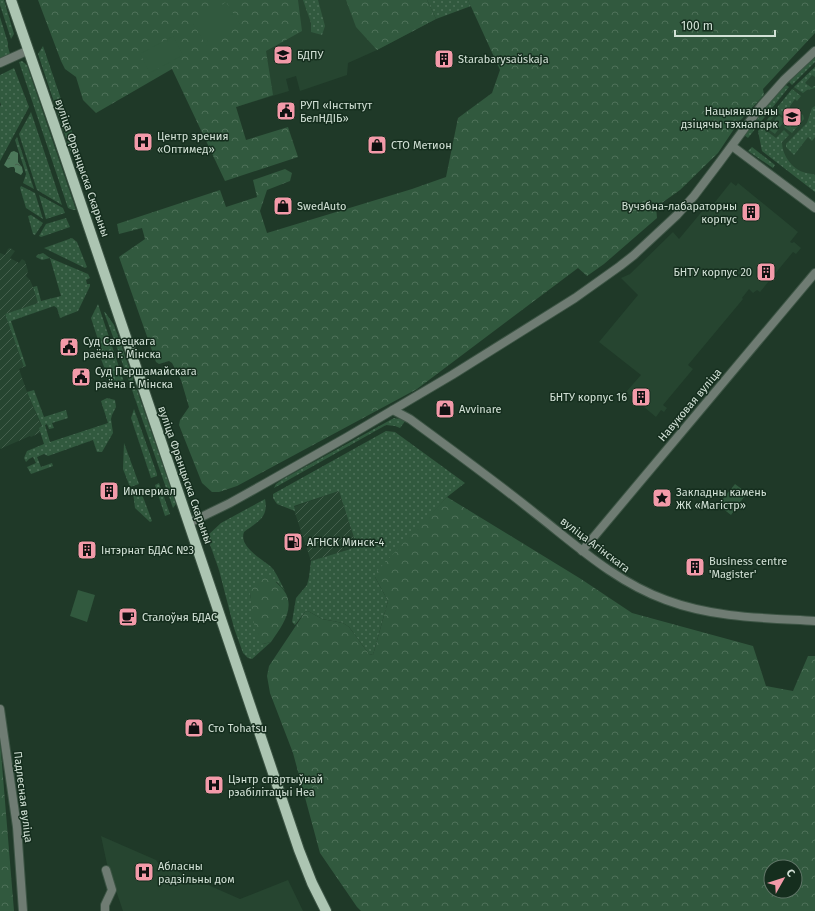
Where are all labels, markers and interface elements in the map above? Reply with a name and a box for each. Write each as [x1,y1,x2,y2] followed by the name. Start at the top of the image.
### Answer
[675,12,775,38] scale bar
[681,19,713,33] text: 100 m
[272,44,294,66] school or university icon: БДПУ
[433,48,455,70] building icon: Starabarysaŭskaja
[297,49,324,62] place label: БДПУ
[458,53,549,66] place label: Starabarysaŭskaja
[52,97,112,239] street label: вуліца Францыска Скарыны
[300,99,372,125] place label: РУП «Інстытут БелНДІБ»
[275,100,297,122] public building icon: РУП «Інстытут БелНДІБ»
[681,105,778,131] place label: Нацыянальны дзіцячы тэхнапарк
[781,106,803,128] school or university icon: Нацыянальны дзіцячы тэхнапарк
[157,130,228,156] place label: Центр зрения «Оптимед»
[132,131,154,153] hospital icon: Центр зрения «Оптимед»
[366,134,388,156] shop icon: СТО Метион
[391,139,452,152] place label: СТО Метион
[272,195,294,217] shop icon: SwedAuto
[297,200,346,213] place label: SwedAuto
[622,200,737,226] place label: Вучэбна-лабараторны корпус
[740,201,762,223] building icon: Вучэбна-лабараторны корпус
[755,261,777,283] building icon: БНТУ корпус 20
[673,266,752,279] place label: БНТУ корпус 20
[83,335,161,361] place label: Суд Савецкага раёна г. Мінска
[58,336,80,358] public building icon: Суд Савецкага раёна г. Мінска
[95,365,197,391] place label: Суд Першамайскага раёна г. Мінска
[70,366,92,388] public building icon: Суд Першамайскага раёна г. Мінска
[656,366,724,444] street label: Навуковая вуліца
[630,386,652,408] building icon: БНТУ корпус 16
[549,391,627,404] place label: БНТУ корпус 16
[434,398,456,420] shop icon: Avvinare
[459,403,502,416] place label: Avvinare
[155,404,215,546] street label: вуліца Францыска Скарыны
[98,480,120,502] building icon: Империал
[123,485,176,498] place label: Империал
[676,486,767,512] place label: Закладны камень ЖК «Магістр»
[651,487,673,509] place icon: Закладны камень ЖК «Магістр»
[558,515,632,575] street label: вуліца Агінскага
[282,531,304,553] fuel station icon: АГНСК Минск-4
[307,536,385,549] place label: АГНСК Минск-4
[76,539,98,561] building icon: Інтэрнат БДАС №3
[101,544,194,557] place label: Інтэрнат БДАС №3
[709,555,787,581] place label: Business centre 'Magister'
[684,556,706,578] building icon: Business centre 'Magister'
[117,606,139,628] cafe icon: Сталоўня БДАС
[142,611,217,624] place label: Сталоўня БДАС
[183,717,205,739] shop icon: Сто Tohatsu
[208,722,267,735] place label: Сто Tohatsu
[11,751,35,843] street label: Падлесная вуліца
[228,773,323,799] place label: Цэнтр спартыўнай рэабілітацыі Неа
[203,774,225,796] hospital icon: Цэнтр спартыўнай рэабілітацыі Неа
[763,859,803,899] north arrow
[158,860,235,886] place label: Абласны радзільны дом
[133,861,155,883] hospital icon: Абласны радзільны дом
[783,866,798,880] text: С

